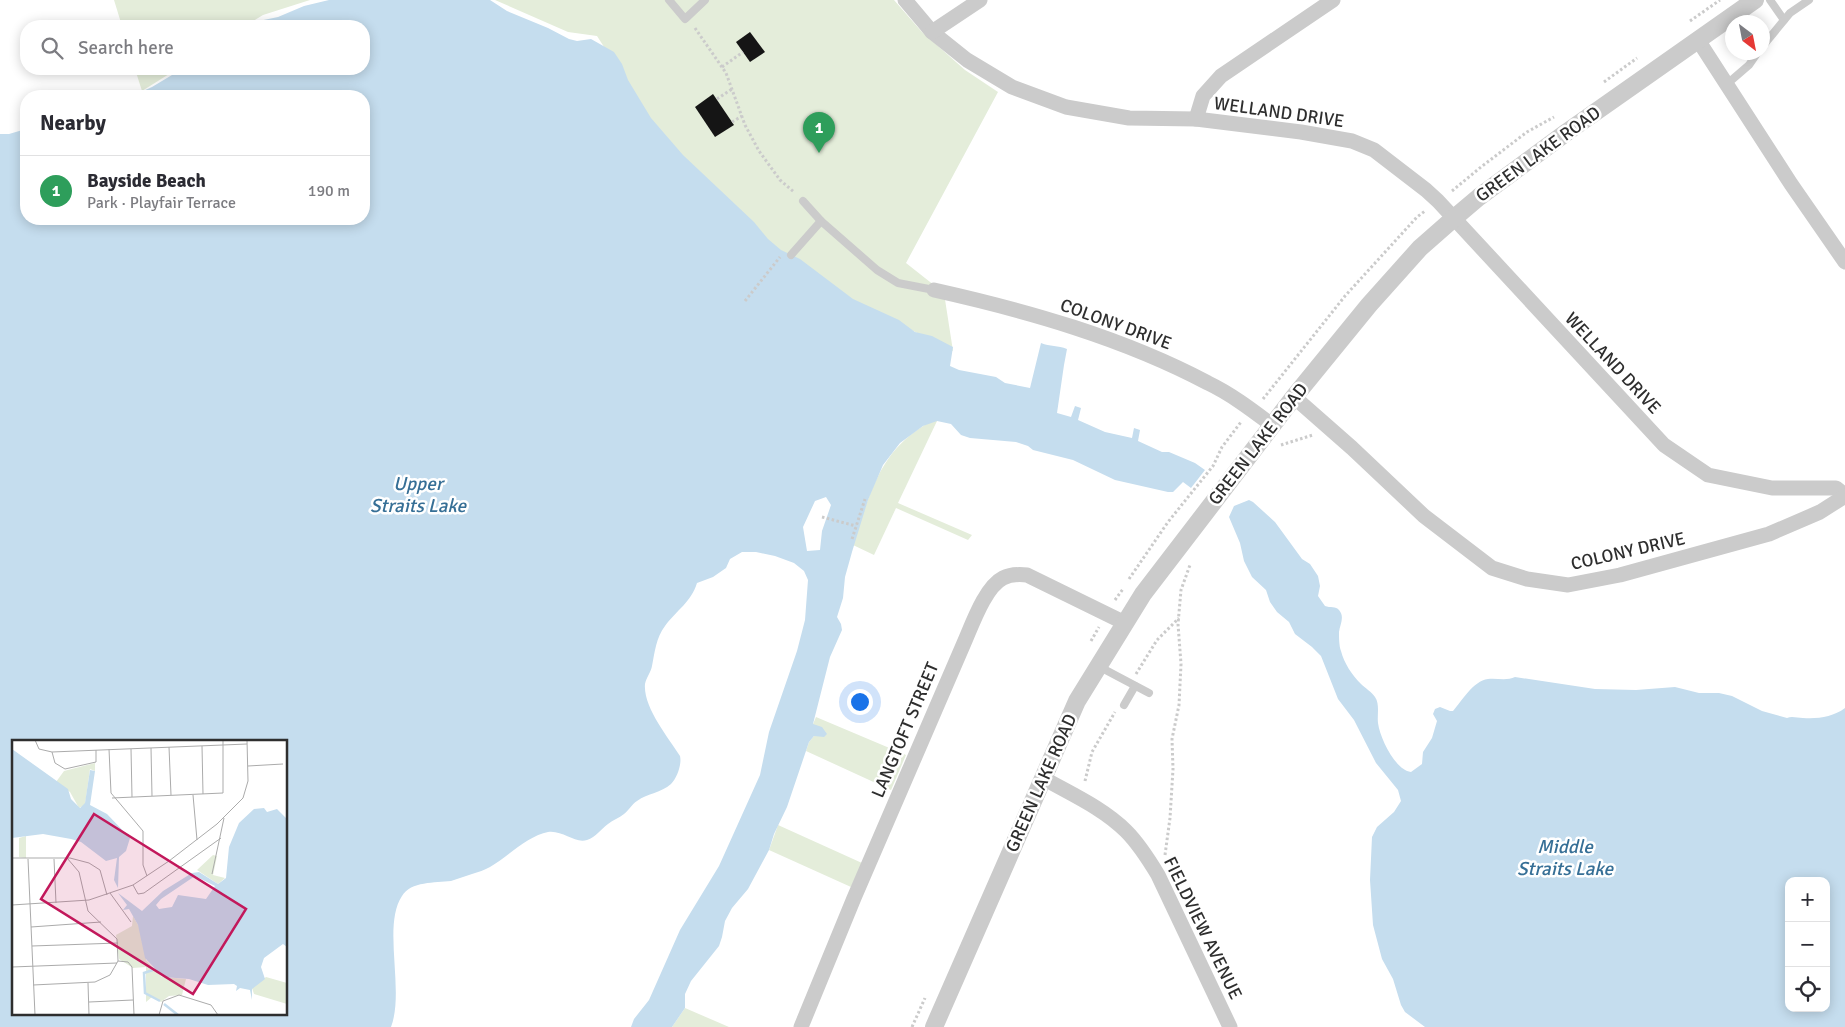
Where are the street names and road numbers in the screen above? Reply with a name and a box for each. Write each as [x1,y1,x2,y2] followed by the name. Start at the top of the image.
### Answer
[1213,92,1345,132] street label: WELLAND DRIVE
[1471,101,1605,207] street label: GREEN LAKE ROAD
[1057,294,1175,354] street label: COLONY DRIVE
[1560,308,1666,418] street label: WELLAND DRIVE
[1204,379,1312,509] street label: GREEN LAKE ROAD
[1569,527,1687,575] street label: COLONY DRIVE
[867,659,943,801] street label: LANGTOFT STREET
[1001,711,1081,855] street label: GREEN LAKE ROAD
[1159,853,1247,1003] street label: FIELDVIEW AVENUE

